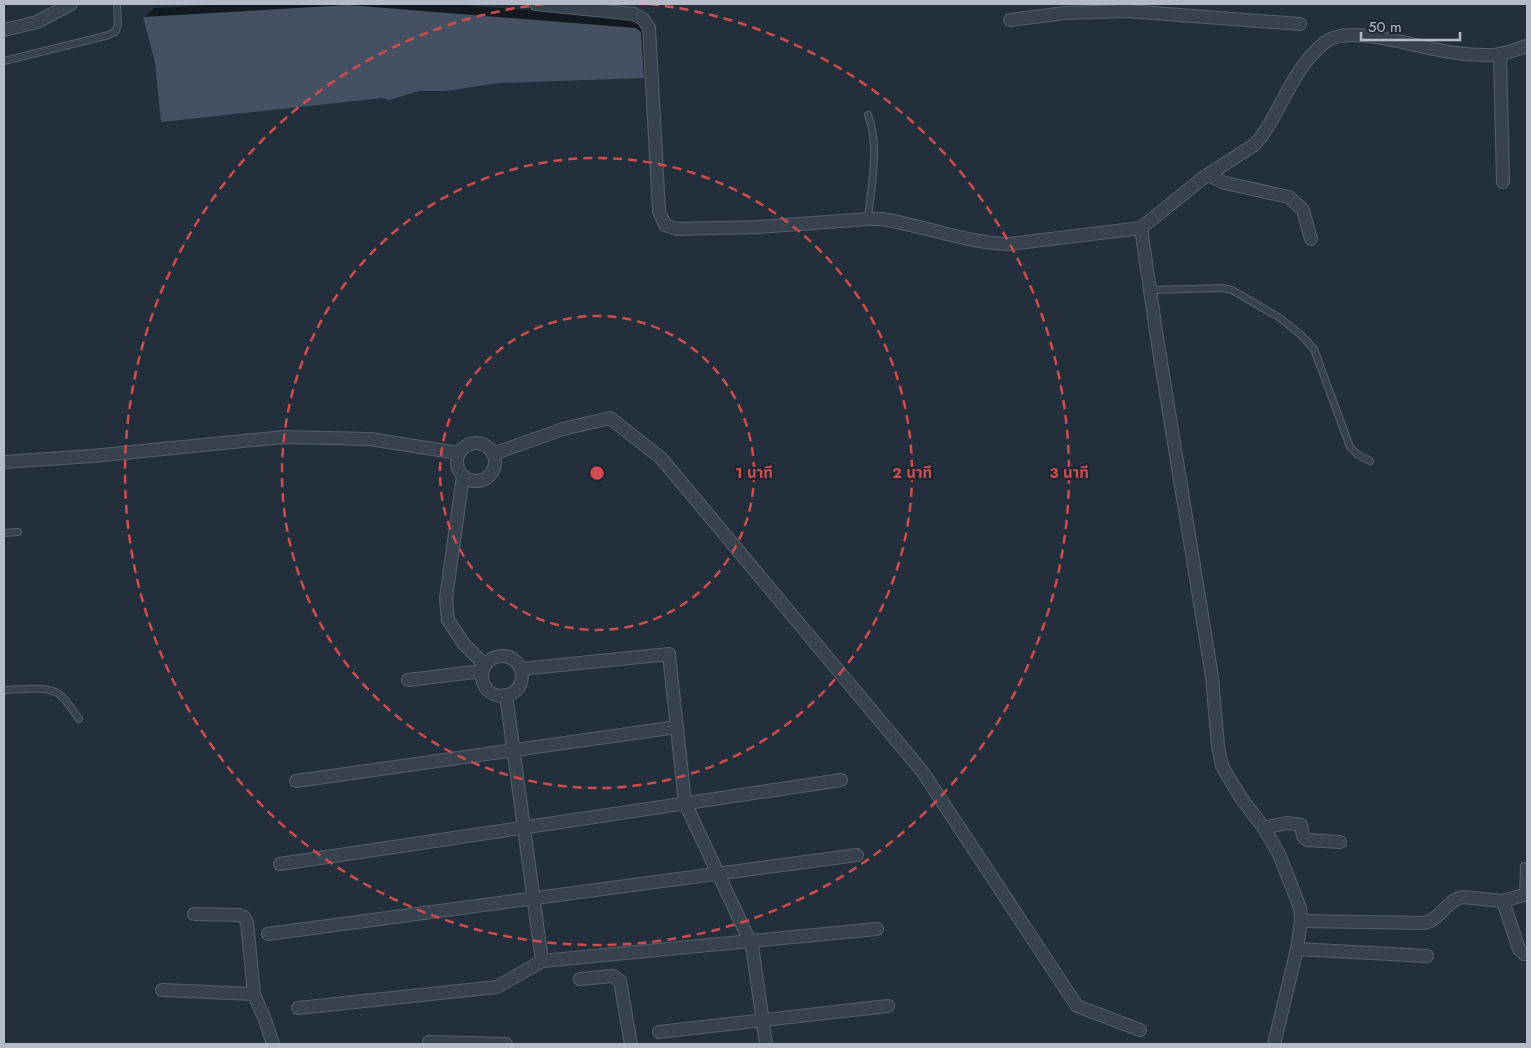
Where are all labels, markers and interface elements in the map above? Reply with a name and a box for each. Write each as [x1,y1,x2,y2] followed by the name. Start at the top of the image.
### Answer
[1361,10,1460,42] scale bar
[1368,16,1402,38] text: 50 m
[735,462,773,484] text: 1 นาที
[892,462,932,484] text: 2 นาที
[1049,462,1089,484] text: 3 นาที
[588,464,606,482] centre of rings

